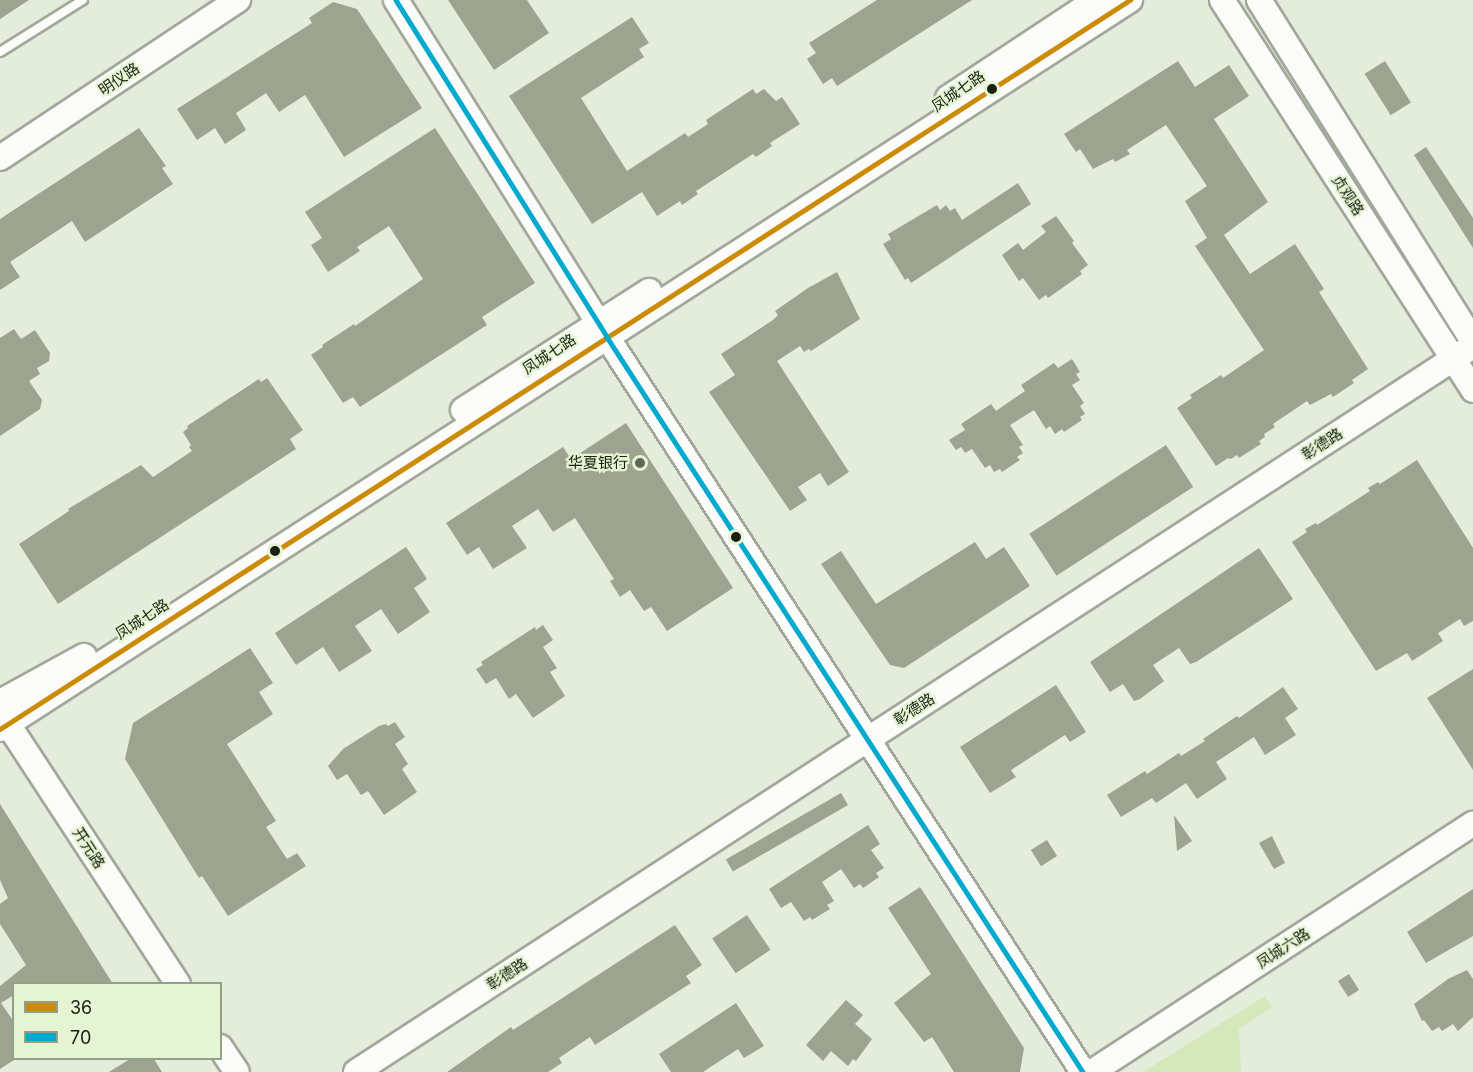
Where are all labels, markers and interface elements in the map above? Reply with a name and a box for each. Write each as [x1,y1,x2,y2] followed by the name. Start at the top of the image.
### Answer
[95,59,143,99] street label: 明仪路
[928,67,988,115] street label: 凤城七路
[986,83,998,95] unlabelled marker
[1328,171,1368,219] street label: 贞观路
[519,330,579,378] street label: 凤城七路
[1298,424,1346,464] street label: 彰德路
[568,454,628,472] place label: 华夏银行
[633,456,647,470] marker: 华夏银行
[730,531,742,543] unlabelled marker
[269,545,281,557] unlabelled marker
[112,595,172,643] street label: 凤城七路
[890,689,938,729] street label: 彰德路
[69,824,109,872] street label: 开元路
[1253,924,1313,972] street label: 凤城六路
[483,954,531,994] street label: 彰德路
[12,982,222,1060] legend
[70,997,92,1018] text: 36
[70,1027,91,1048] text: 70

